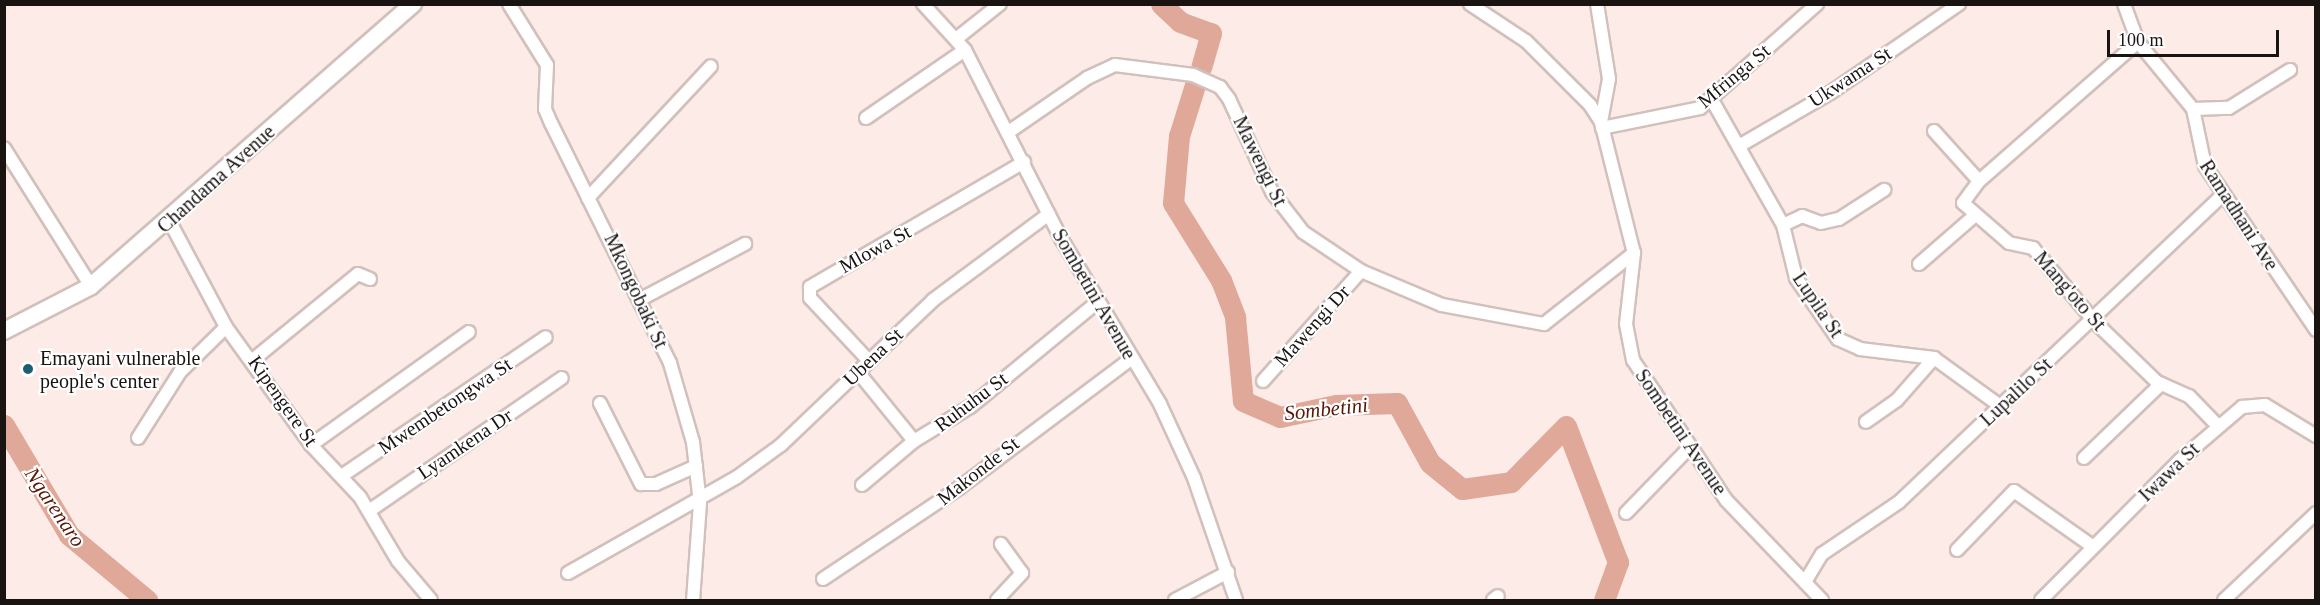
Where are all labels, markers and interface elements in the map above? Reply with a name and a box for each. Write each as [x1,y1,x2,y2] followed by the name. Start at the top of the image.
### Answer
[2110,18,2282,56] scale bar
[2118,30,2164,50] text: 100 m
[1693,39,1775,113] street label: Mfringa St
[1804,41,1896,113] street label: Ukwama St
[1228,112,1292,210] street label: Mawengi St
[152,119,280,239] street label: Chandama Avenue
[2194,155,2284,275] street label: Ramadhani Ave
[835,220,915,278] street label: Mlowa St
[1047,224,1141,364] street label: Sombetini Avenue
[599,230,673,352] street label: Mkongobaki St
[2029,246,2111,336] street label: Mang'oto St
[1787,268,1849,342] street label: Lupila St
[1269,280,1355,372] street label: Mawengi Dr
[838,323,908,391] street label: Ubena St
[40,346,200,393] place label: Emayani vulnerable people's center
[243,351,323,451] street label: Kipengere St
[374,352,516,460] street label: Mwembetongwa St
[1975,353,2057,431] street label: Lupalilo St
[21,362,35,376] marker: Emayani vulnerable people's center
[1630,364,1732,500] street label: Sombetini Avenue
[930,367,1012,437] street label: Ruhuhu St
[1283,392,1369,426] water label: Sombetini
[413,403,517,485] street label: Lyamkena Dr
[932,432,1024,510] street label: Makonde St
[2134,437,2204,507] street label: Iwawa St
[19,462,91,552] water label: Ngarenaro

